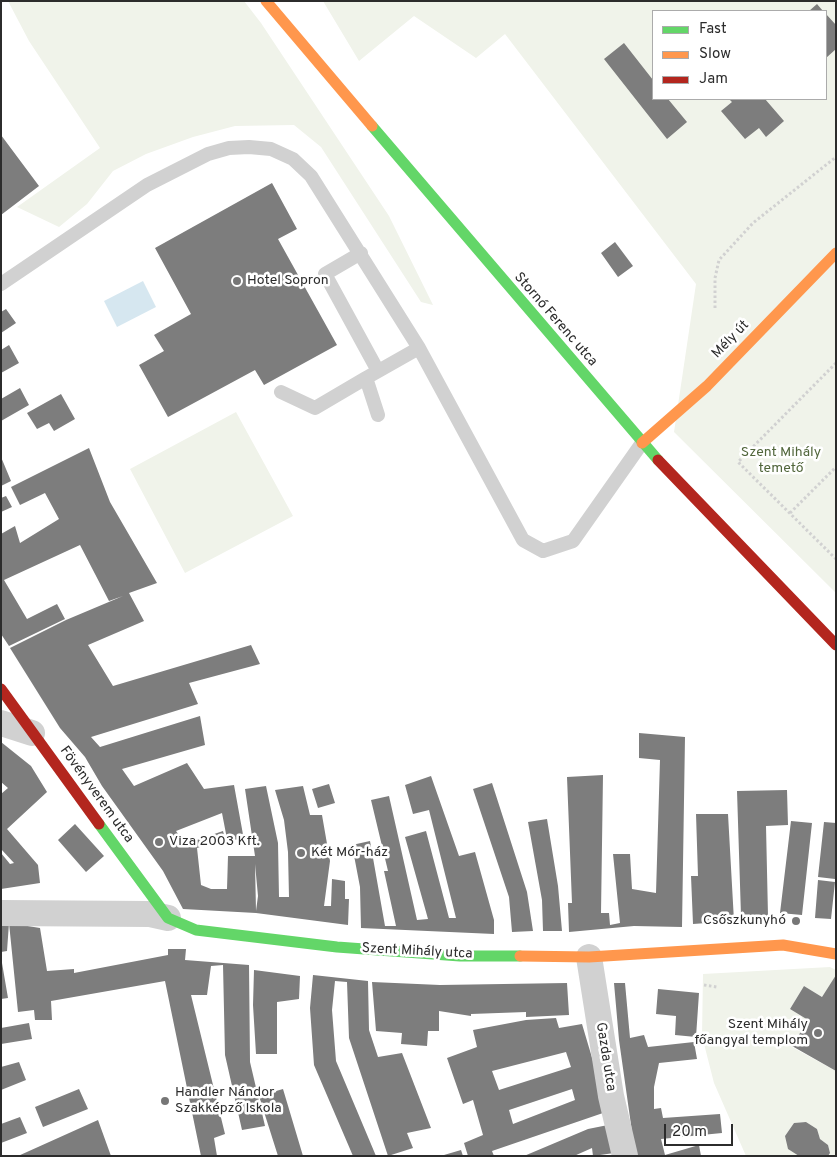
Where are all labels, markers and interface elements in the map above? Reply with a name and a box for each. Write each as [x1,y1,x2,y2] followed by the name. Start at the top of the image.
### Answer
[652,10,827,100] legend
[699,20,727,39] text: Fast
[699,45,731,64] text: Slow
[699,70,728,89] text: Jam
[510,270,600,370] street label: Stornó Ferenc utca
[247,273,329,289] place label: Hotel Sopron
[231,275,243,287] marker: Hotel Sopron
[709,317,753,363] street label: Mély út
[741,445,821,478] park label: Szent Mihály temető
[55,743,137,847] street label: Fövényverem utca
[169,834,260,850] place label: Viza 2003 Kft.
[153,836,165,848] marker: Viza 2003 Kft.
[311,845,388,861] place label: Két Mór-ház
[295,847,307,859] marker: Két Mór-ház
[703,913,786,929] place label: Csőszkunyhó
[790,915,802,927] marker: Csőszkunyhó
[361,941,473,963] street label: Szent Mihály utca
[694,1017,808,1050] place label: Szent Mihály főangyal templom
[591,1021,619,1093] street label: Gazda utca
[812,1027,824,1039] marker: Szent Mihály főangyal templom
[175,1085,282,1118] place label: Handler Nándor Szakképző Iskola
[159,1095,171,1107] marker: Handler Nándor Szakképző Iskola
[667,1114,736,1146] scale bar
[672,1123,707,1142] text: 20 m

